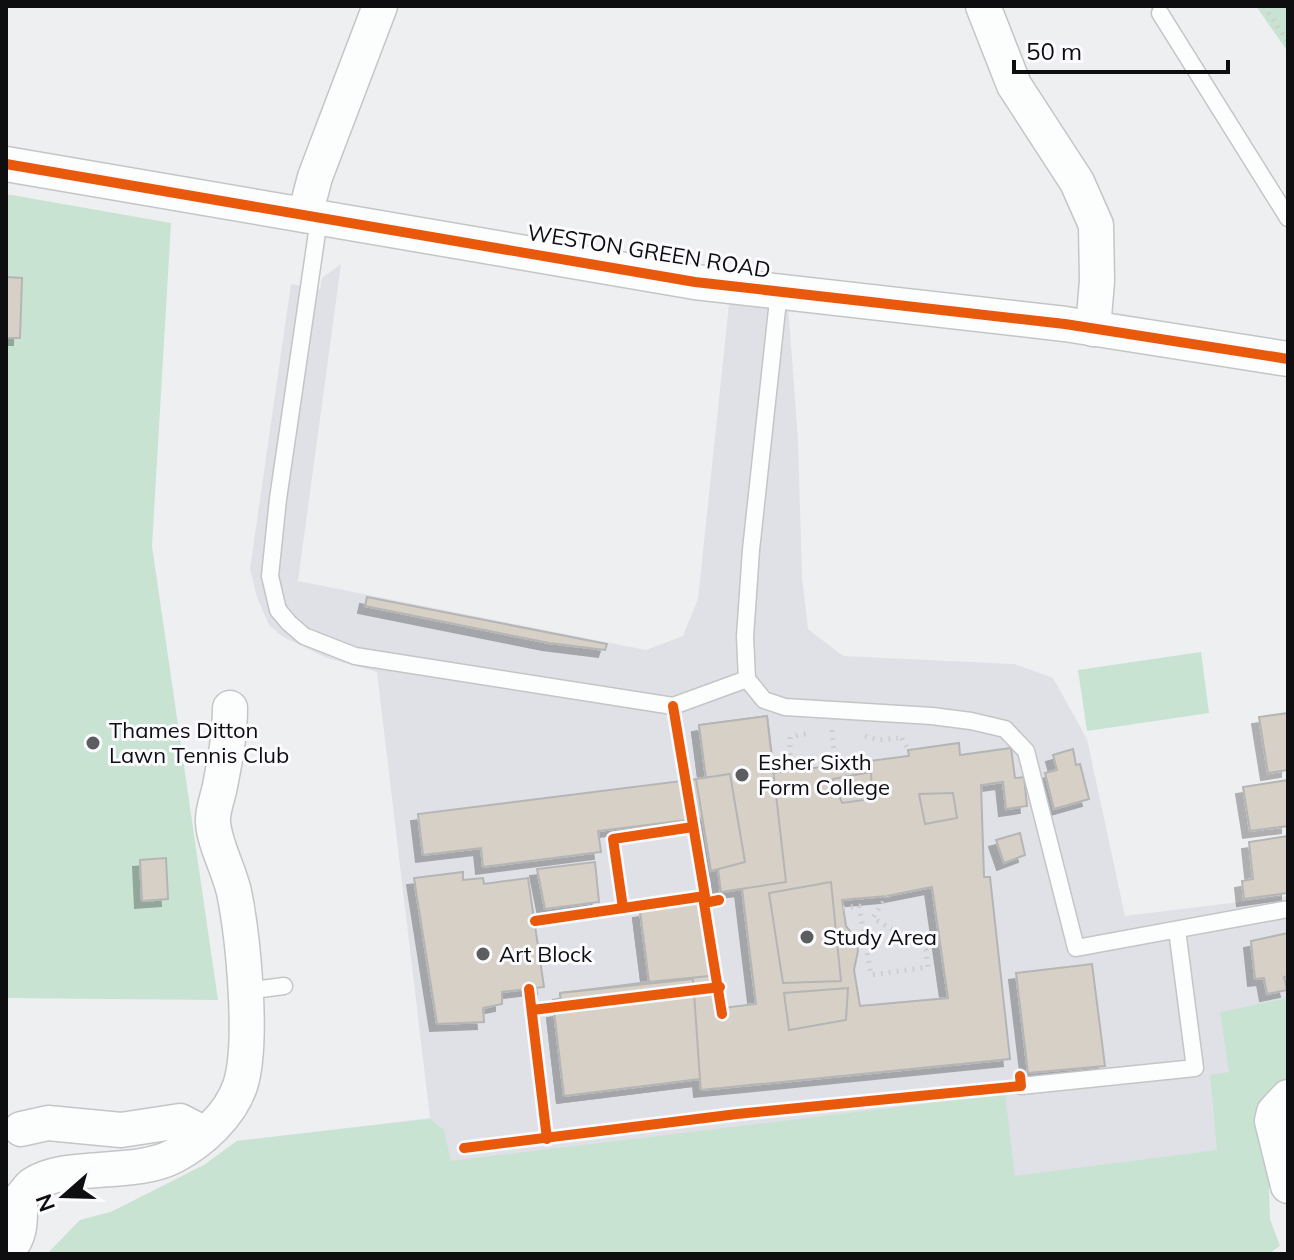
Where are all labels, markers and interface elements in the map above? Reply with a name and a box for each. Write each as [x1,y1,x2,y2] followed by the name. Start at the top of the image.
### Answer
[1014,24,1228,74] scale bar
[1026,36,1082,66] text: 50 m
[525,218,773,284] street label: WESTON GREEN ROAD
[109,716,289,769] place label: Thames Ditton Lawn Tennis Club
[84,734,102,752] marker: Thames Ditton Lawn Tennis Club
[758,748,890,801] place label: Esher Sixth Form College
[733,766,751,784] marker: Esher Sixth Form College
[823,923,937,951] place label: Study Area
[798,928,816,946] marker: Study Area
[499,940,593,968] place label: Art Block
[474,945,492,963] marker: Art Block
[24,1156,104,1236] north arrow
[29,1190,61,1215] text: N

